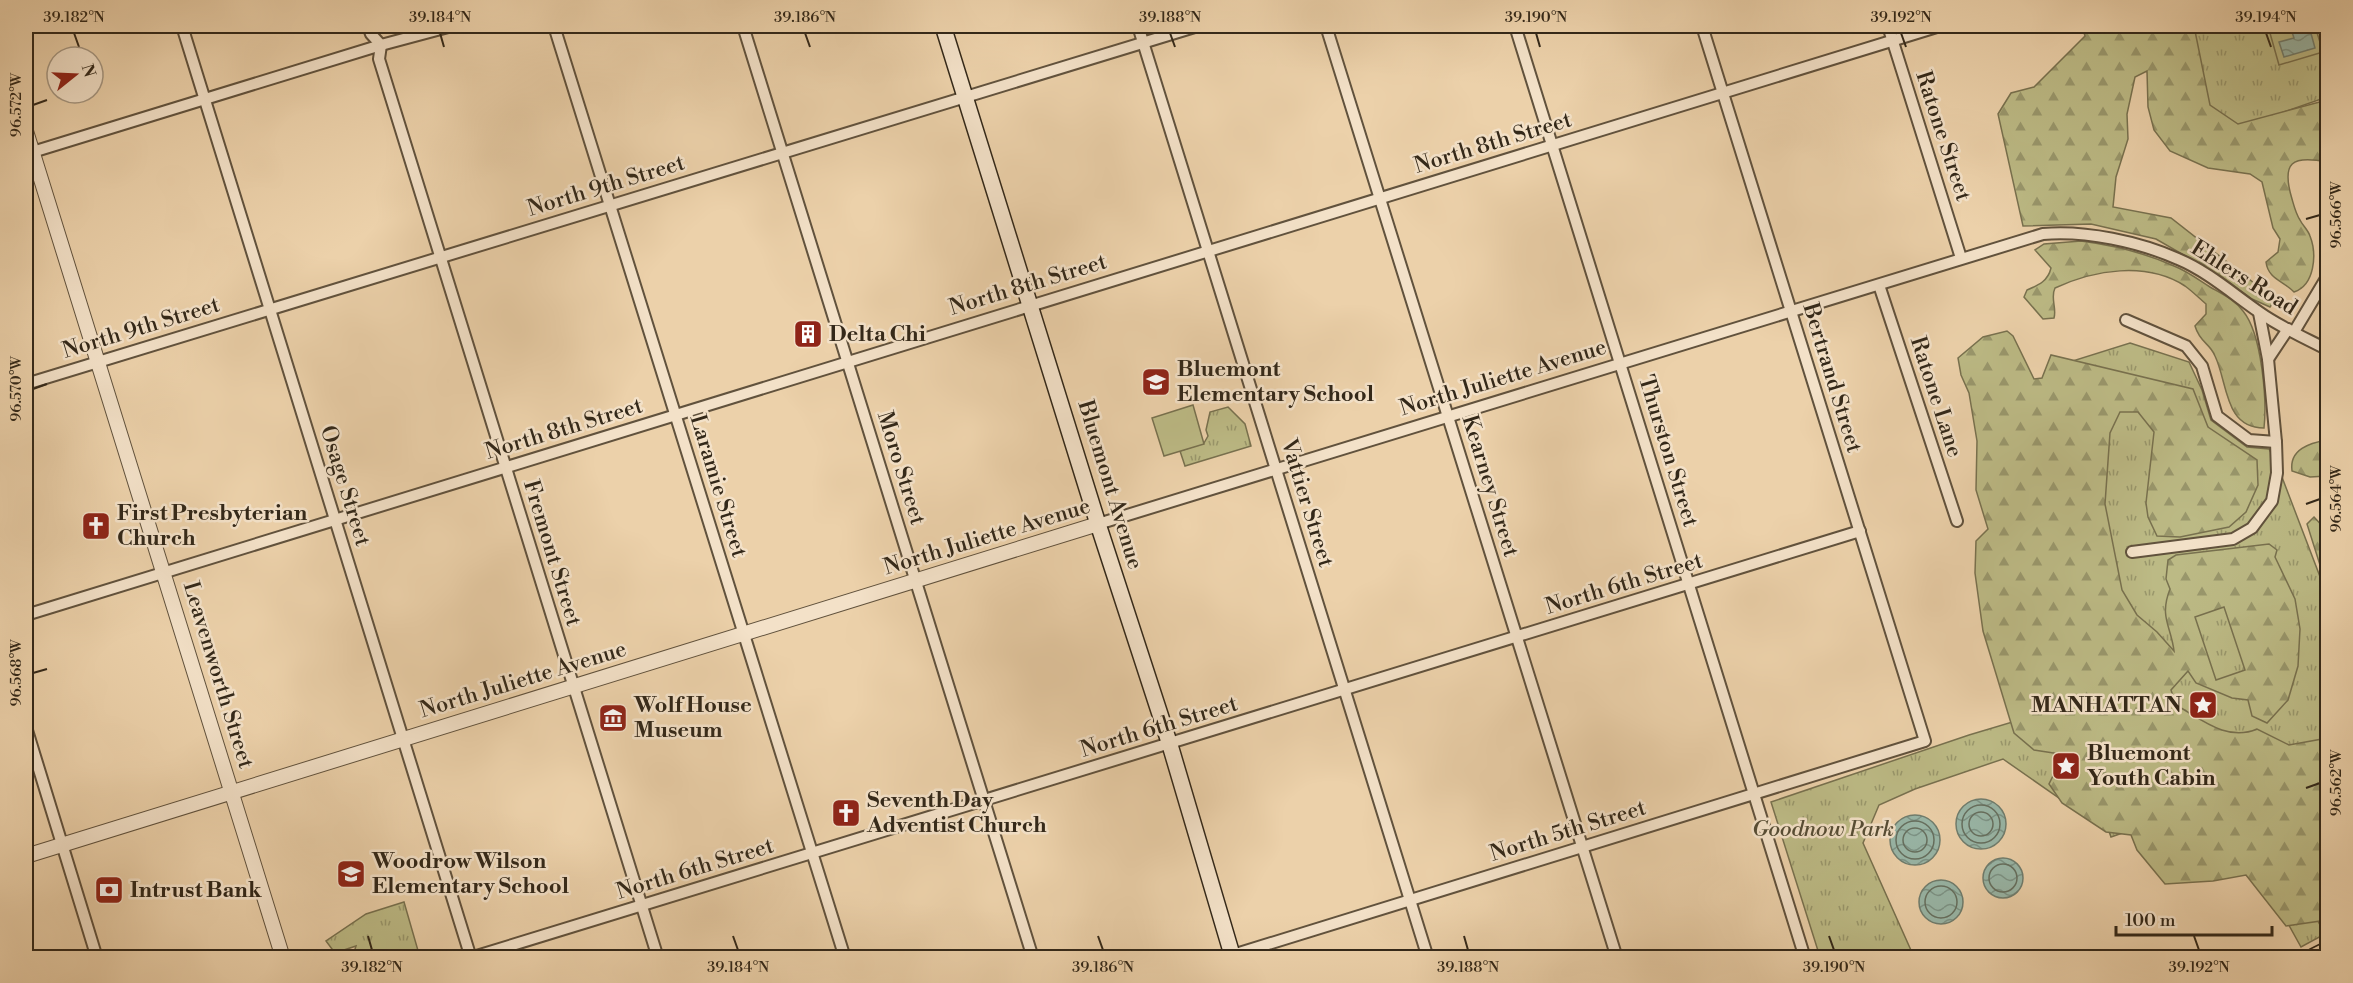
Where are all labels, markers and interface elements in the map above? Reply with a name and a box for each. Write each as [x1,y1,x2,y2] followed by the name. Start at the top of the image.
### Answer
[43,8,105,27] text: 39.182°N
[409,8,471,27] text: 39.184°N
[774,8,836,27] text: 39.186°N
[1139,8,1201,27] text: 39.188°N
[1505,8,1567,27] text: 39.190°N
[1870,8,1932,27] text: 39.192°N
[2235,8,2297,27] text: 39.194°N
[45,45,105,105] north arrow
[77,62,100,80] text: N
[1909,68,1977,205] street label: Ratone Street
[7,72,26,137] text: 96.572°W
[1411,106,1575,180] street label: North 8th Street
[524,149,688,223] street label: North 9th Street
[2327,181,2346,249] text: 96.566°W
[2186,235,2303,322] street label: Ehlers Road
[946,248,1110,322] street label: North 8th Street
[59,291,223,365] street label: North 9th Street
[1796,299,1868,456] street label: Bertrand Street
[792,318,824,350] building icon: Delta Chi
[829,321,926,348] place label: Delta Chi
[1904,333,1968,461] street label: Ratone Lane
[1396,334,1610,422] street label: North Juliette Avenue
[7,356,26,422] text: 96.570°W
[1177,356,1374,408] place label: Bluemont Elementary School
[1140,366,1172,398] school or university icon: Bluemont Elementary School
[1632,372,1704,530] street label: Thurston Street
[482,392,646,466] street label: North 8th Street
[1071,396,1149,573] street label: Bluemont Avenue
[871,408,931,528] street label: Moro Street
[683,411,753,561] street label: Laramie Street
[1456,412,1524,561] street label: Kearney Street
[314,423,376,550] street label: Osage Street
[1274,435,1339,571] street label: Vattier Street
[2327,465,2346,533] text: 96.564°W
[517,477,587,630] street label: Fremont Street
[880,493,1094,581] street label: North Juliette Avenue
[117,500,308,552] place label: First Presbyterian Church
[80,510,112,542] church icon: First Presbyterian Church
[1542,547,1706,621] street label: North 6th Street
[177,578,259,772] street label: Leavenworth Street
[416,636,630,724] street label: North Juliette Avenue
[7,639,26,707] text: 96.568°W
[2187,689,2219,721] place icon: MANHATTAN
[1077,690,1241,764] street label: North 6th Street
[633,692,752,744] place label: Wolf House Museum
[2031,692,2183,719] place label: MANHATTAN
[597,702,629,734] museum icon: Wolf House Museum
[2087,740,2216,792] place label: Bluemont Youth Cabin
[2327,749,2346,816] text: 96.562°W
[2050,750,2082,782] place icon: Bluemont Youth Cabin
[866,787,1047,839] place label: Seventh Day Adventist Church
[1487,794,1650,868] street label: North 5th Street
[830,797,862,829] church icon: Seventh Day Adventist Church
[1752,816,1894,843] park label: Goodnow Park
[613,832,777,906] street label: North 6th Street
[371,848,569,900] place label: Woodrow Wilson Elementary School
[335,858,367,890] school or university icon: Woodrow Wilson Elementary School
[93,874,125,906] bank icon: Intrust Bank
[130,877,262,904] place label: Intrust Bank
[2116,899,2272,937] scale bar
[2125,909,2176,932] text: 100 m
[341,958,403,977] text: 39.182°N
[707,958,769,977] text: 39.184°N
[1072,958,1134,977] text: 39.186°N
[1437,958,1499,977] text: 39.188°N
[1803,958,1865,977] text: 39.190°N
[2168,958,2230,977] text: 39.192°N

